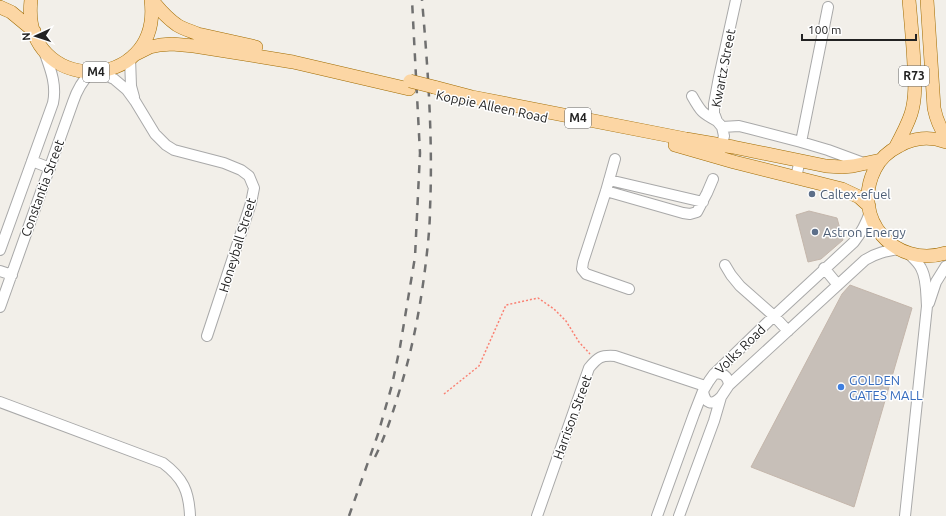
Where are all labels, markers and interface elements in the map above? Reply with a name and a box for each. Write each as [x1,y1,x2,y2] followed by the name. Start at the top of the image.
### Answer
[16,16,56,56] north arrow
[802,16,916,42] scale bar
[808,23,841,36] text: 100 m
[709,28,737,108] street label: Kwartz Street
[20,32,32,41] text: N
[83,62,109,82] road number: M4
[899,66,929,86] road number: R73
[435,87,549,125] street label: Koppie Alleen Road
[565,108,591,128] road number: M4
[18,138,66,238] street label: Constantia Street
[820,187,891,201] place label: Caltex-efuel
[807,189,817,199] marker: Caltex-efuel
[216,196,258,294] street label: Honeyball Street
[823,225,906,239] place label: Astron Energy
[810,227,820,237] marker: Astron Energy
[712,322,768,376] street label: Volks Road
[550,373,594,461] street label: Harrison Street
[849,373,923,402] place label: GOLDEN GATES MALL
[836,382,846,392] marker: GOLDEN GATES MALL

